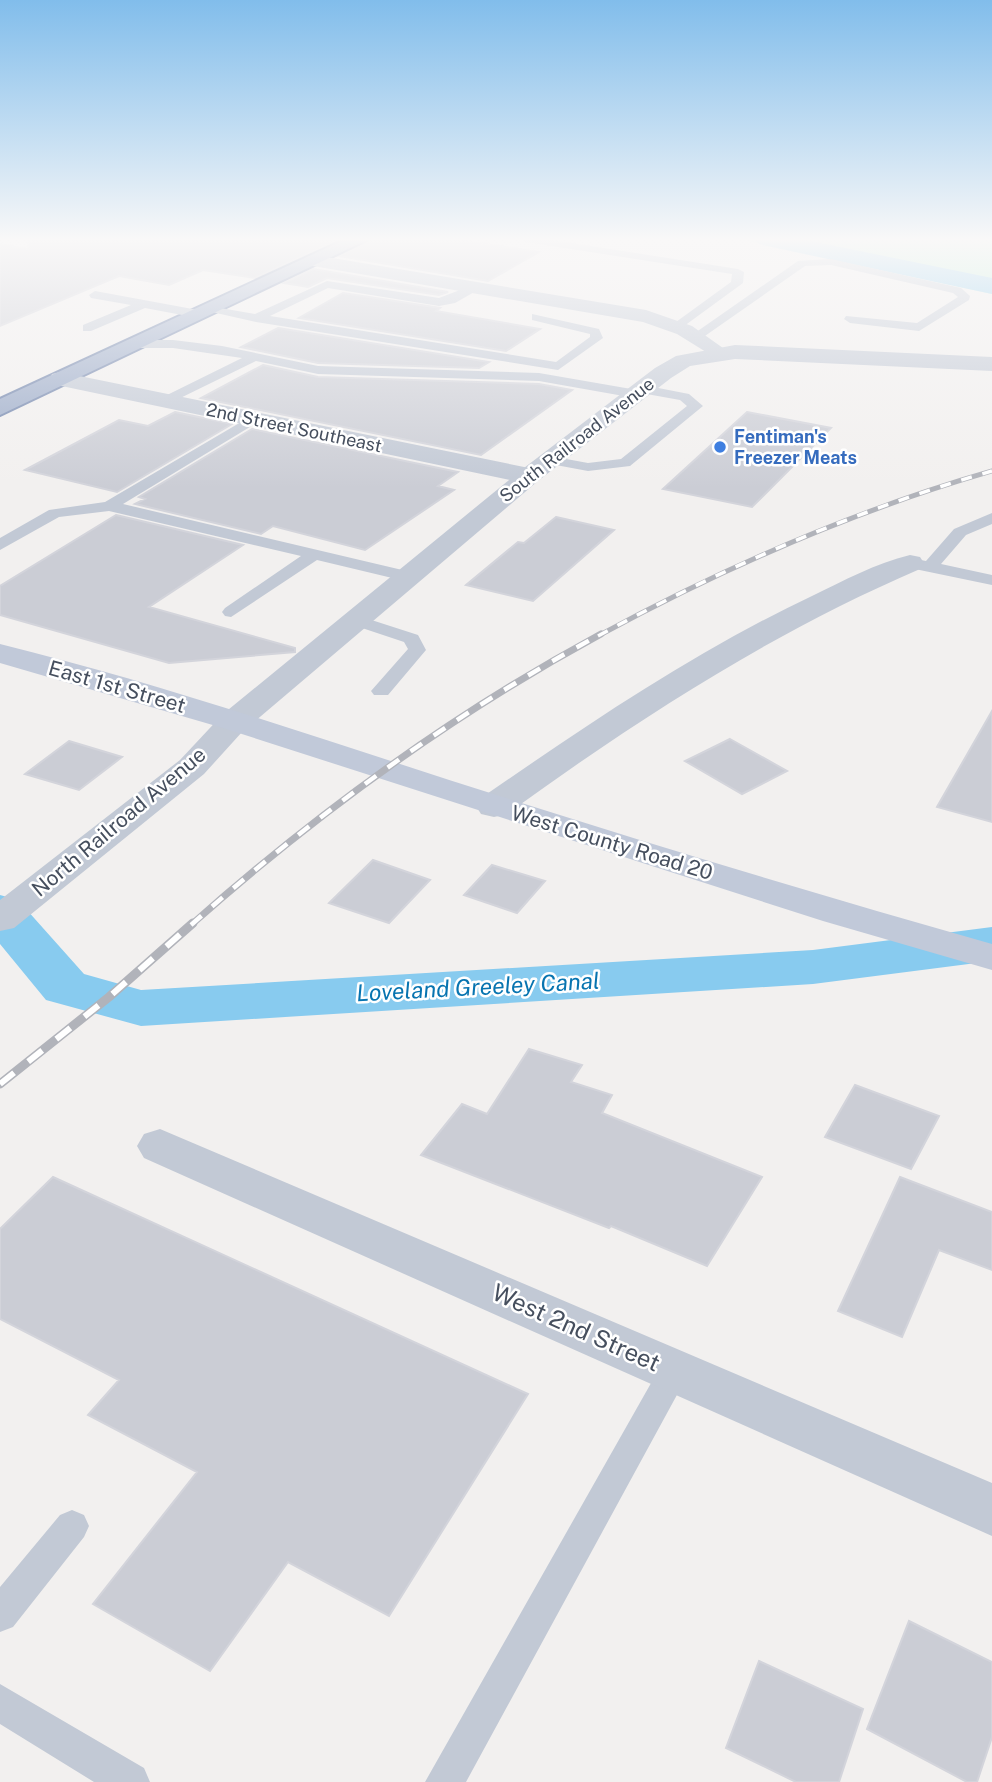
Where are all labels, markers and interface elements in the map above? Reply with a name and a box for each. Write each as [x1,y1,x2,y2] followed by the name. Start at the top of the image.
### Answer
[495,373,658,506] street label: South Railroad Avenue
[204,399,384,456] street label: 2nd Street Southeast
[734,426,857,468] place label: Fentiman's Freezer Meats
[712,439,728,455] marker: Fentiman's Freezer Meats
[46,655,189,718] street label: East 1st Street
[27,742,211,902] street label: North Railroad Avenue
[508,800,716,885] street label: West County Road 20
[356,967,600,1006] water label: Loveland Greeley Canal
[488,1278,665,1377] street label: West 2nd Street

